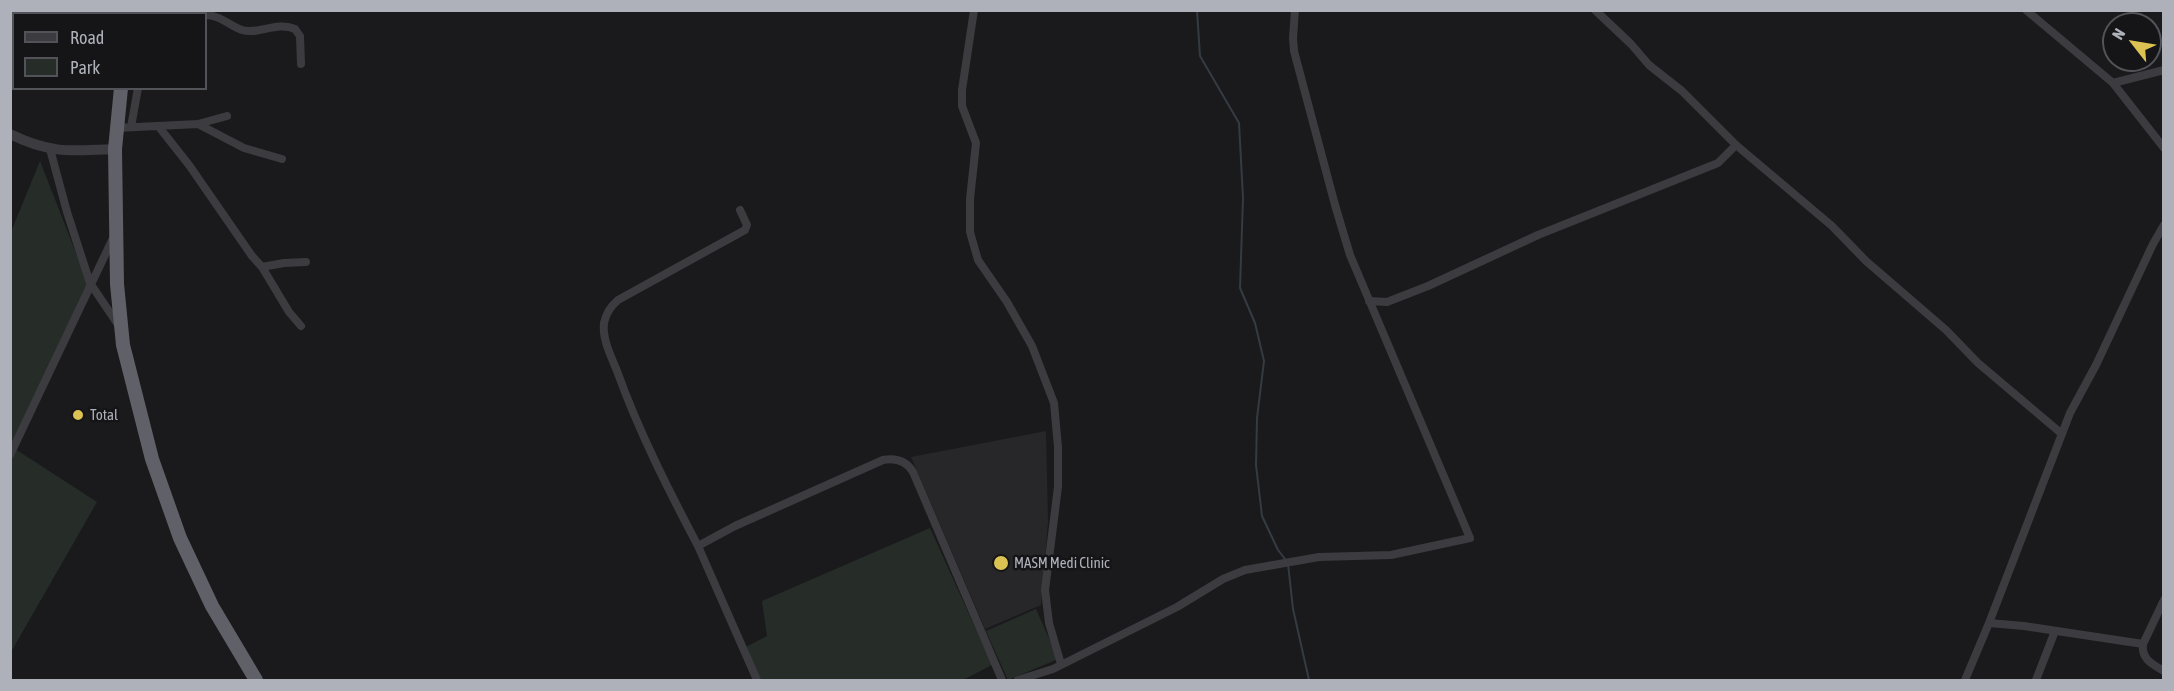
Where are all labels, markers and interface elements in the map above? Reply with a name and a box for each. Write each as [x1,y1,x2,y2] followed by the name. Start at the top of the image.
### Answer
[12,12,207,90] legend
[2102,12,2162,72] north arrow
[2108,25,2128,42] text: N
[70,27,104,48] text: Road
[70,57,100,78] text: Park
[90,406,118,424] place label: Total
[71,408,85,422] marker: Total
[992,554,1010,572] marker: MASM Medi Clinic
[1014,554,1110,572] place label: MASM Medi Clinic

